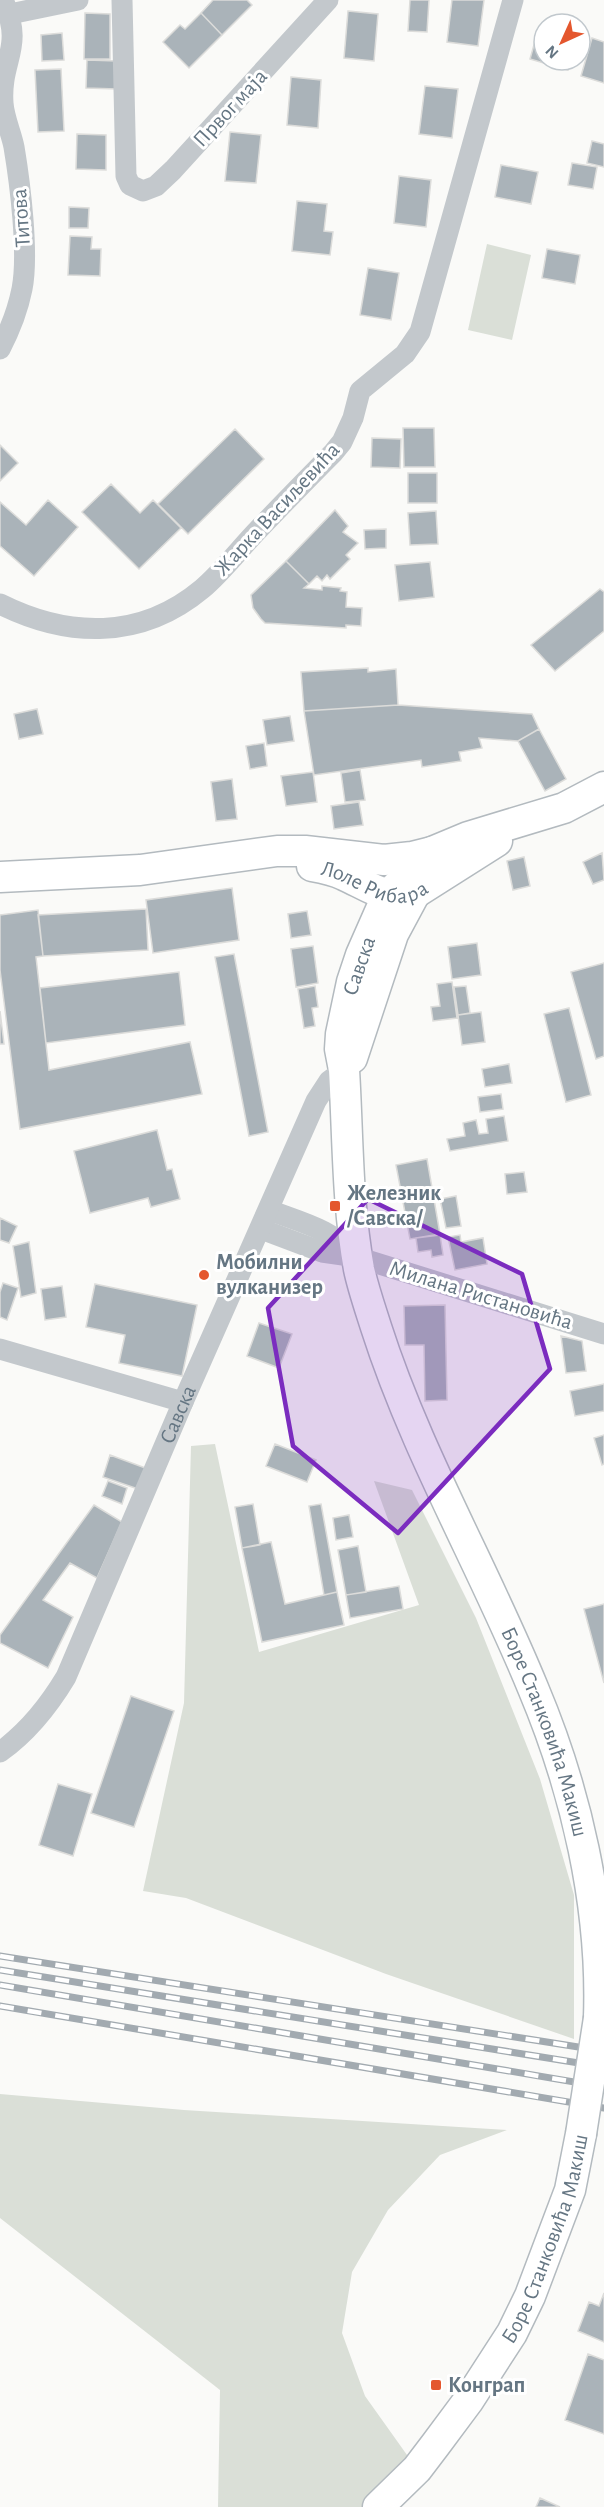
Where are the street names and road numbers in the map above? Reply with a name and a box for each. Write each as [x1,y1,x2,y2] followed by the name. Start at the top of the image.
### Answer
[189,65,271,151] street label: Првог маја
[8,188,34,248] street label: Титова
[210,438,344,580] street label: Жарка Васиљевића
[319,857,432,907] street label: Лоле Рибара
[339,934,379,998] street label: Савска
[387,1257,575,1333] street label: Милана Ристановића
[156,1382,200,1447] street label: Савска
[497,1624,592,1839] street label: Боре Станковића Макиш
[497,2132,592,2347] street label: Боре Станковића Макиш

